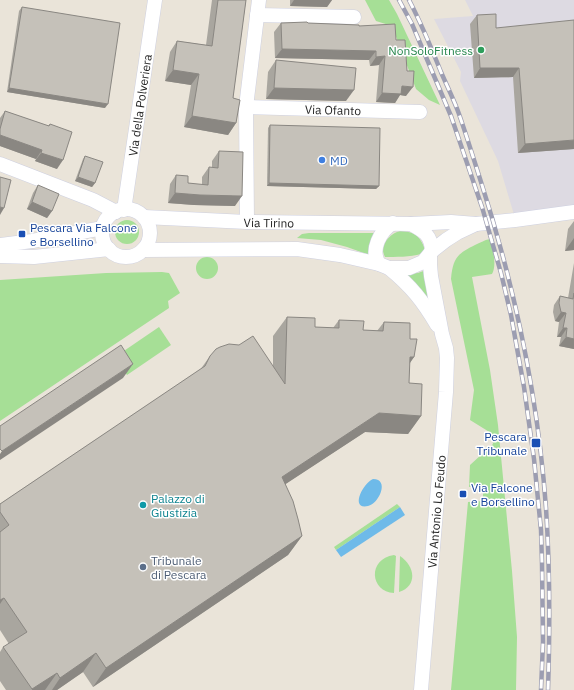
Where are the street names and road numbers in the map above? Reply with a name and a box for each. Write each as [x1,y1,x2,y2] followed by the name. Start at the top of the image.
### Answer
[125,52,155,157] street label: Via della Polveriera
[305,101,362,118] street label: Via Ofanto
[244,214,294,230] street label: Via Tirino
[424,454,448,569] street label: Via Antonio Lo Feudo

